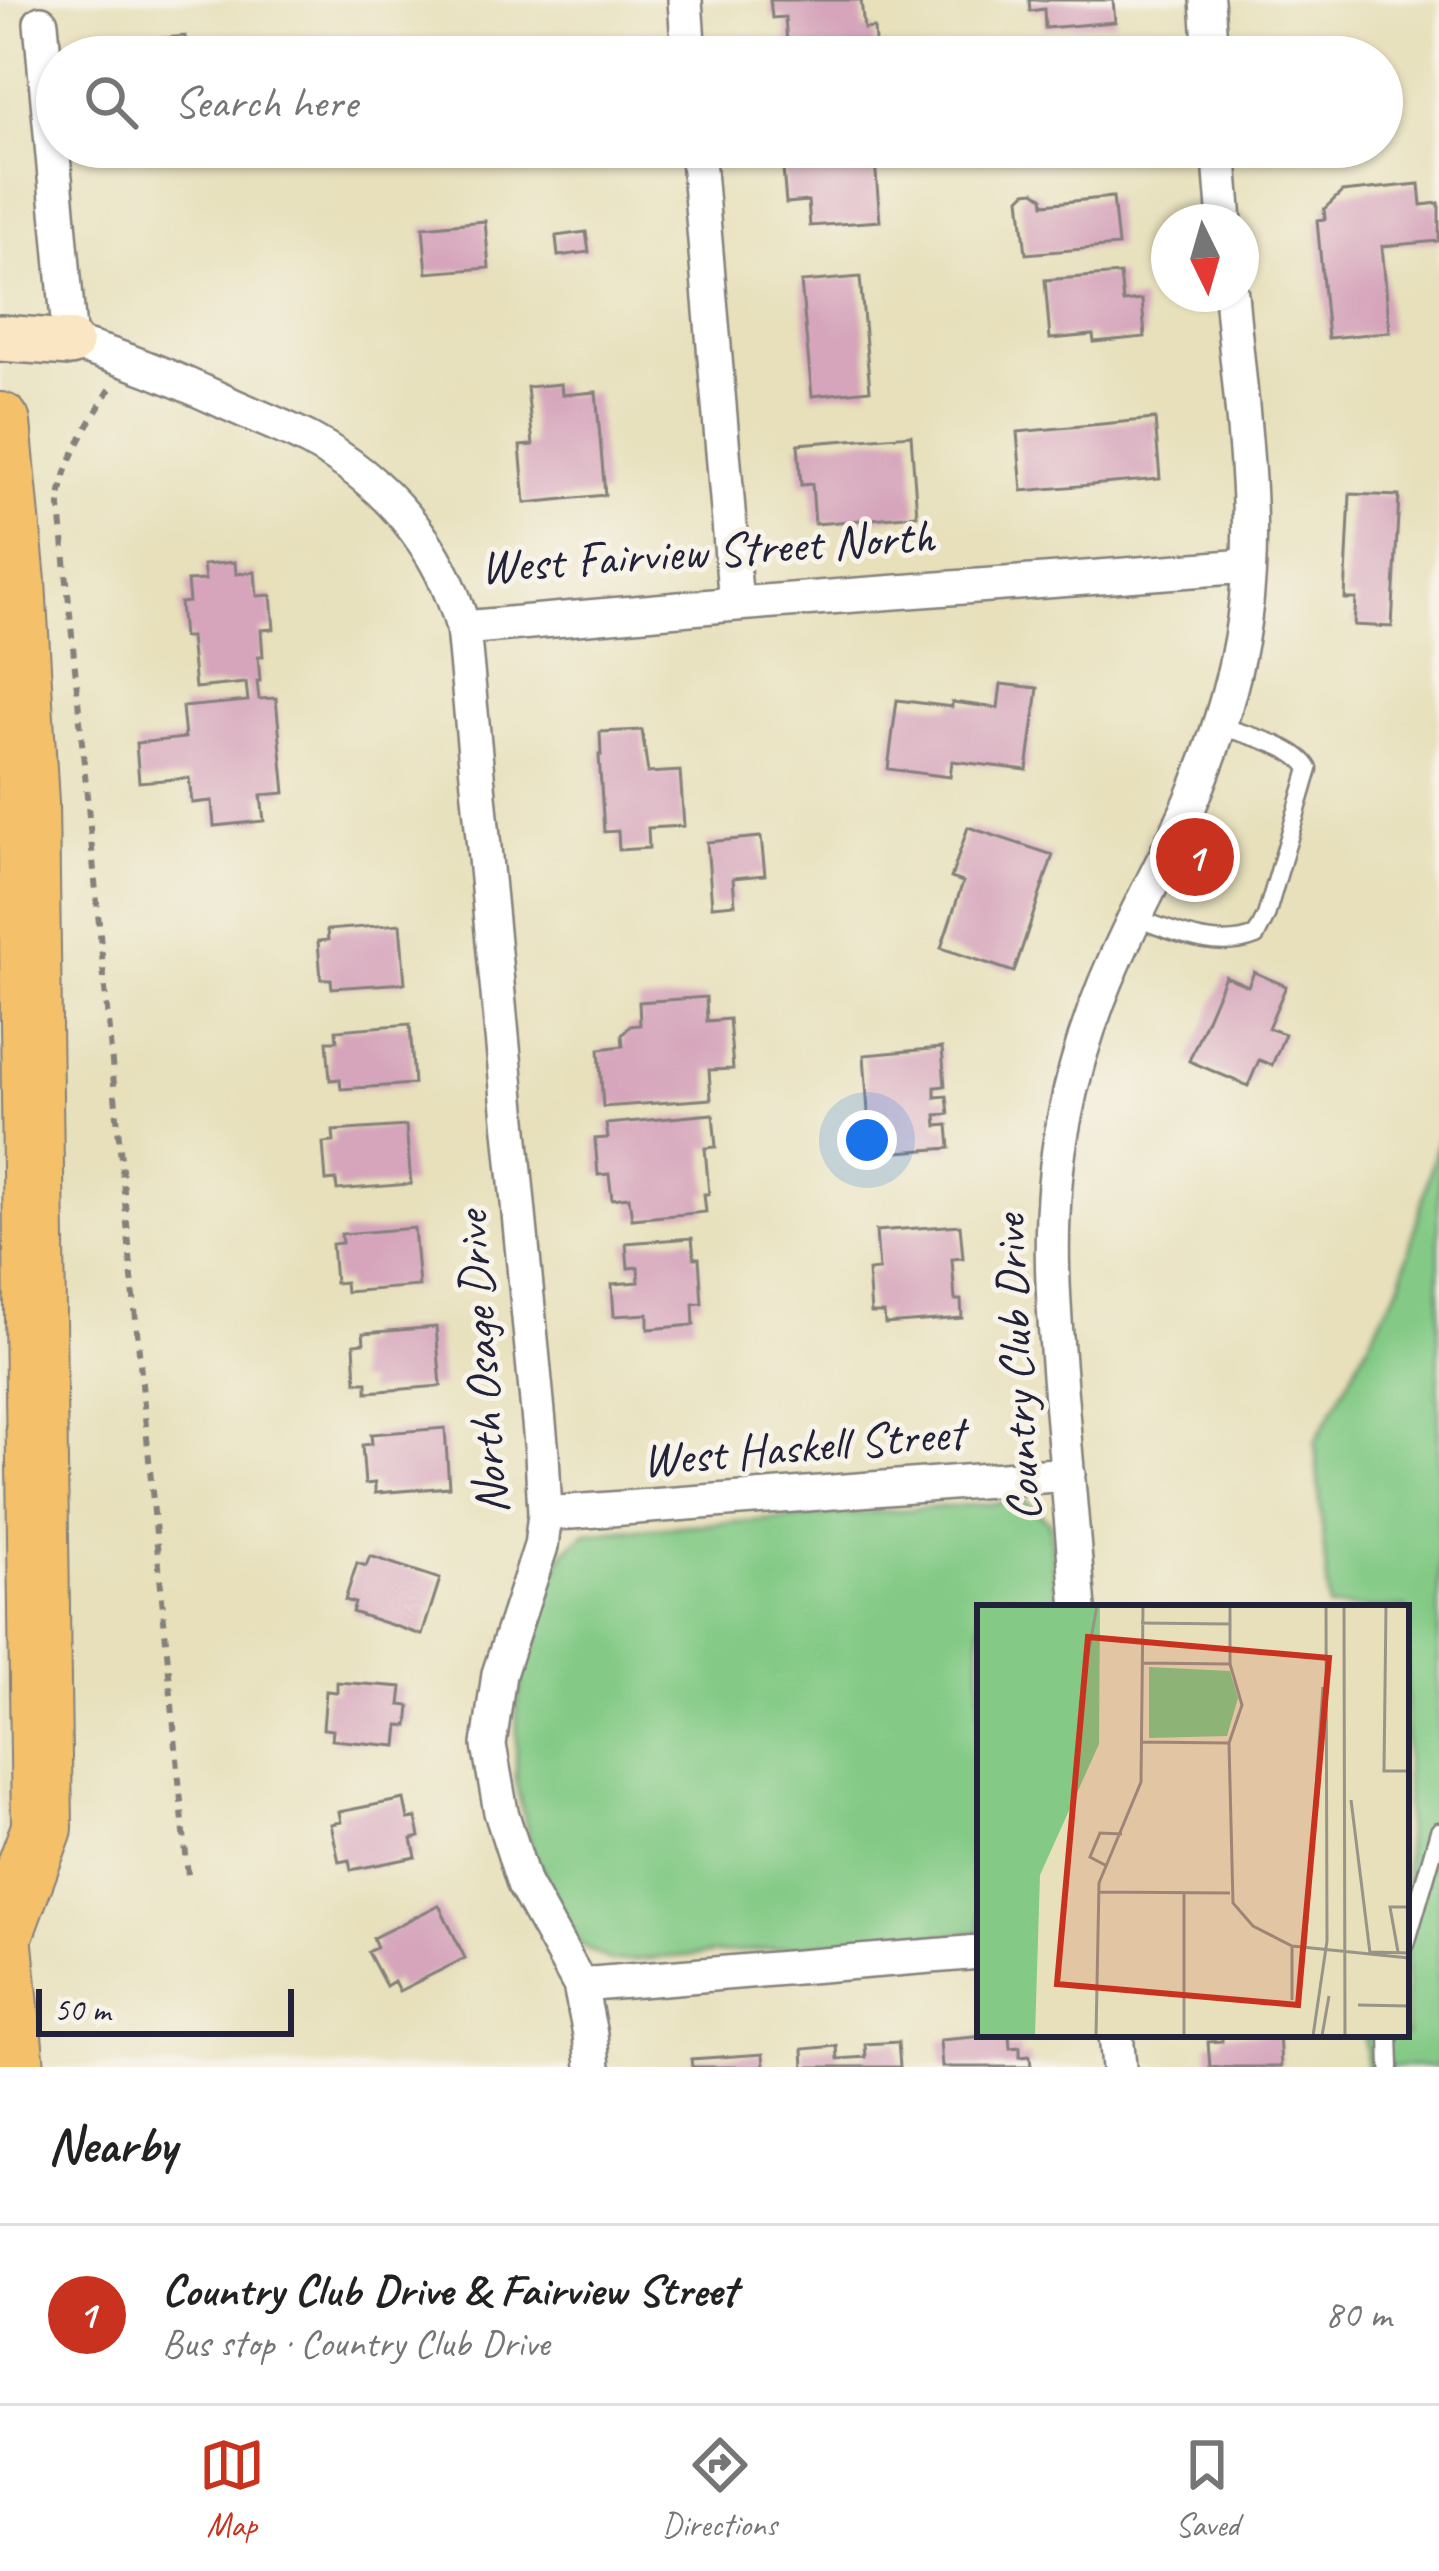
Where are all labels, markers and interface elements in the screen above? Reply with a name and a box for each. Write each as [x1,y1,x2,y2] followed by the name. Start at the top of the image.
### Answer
[36,36,1403,168] search box
[78,69,144,135] icon: search
[174,74,357,131] text: Search here
[1151,204,1259,312] north arrow
[478,505,938,597] street label: West Fairview Street North
[1156,812,1234,902] pin: 1
[837,1110,897,1170] your location
[440,1206,522,1517] street label: North Osage Drive
[978,1210,1054,1523] street label: Country Club Drive
[640,1402,972,1490] street label: West Haskell Street
[977,1605,1409,2037] inset map
[36,1983,294,2036] scale bar
[54,1989,110,2031] text: 50 m
[48,2113,176,2177] text: Nearby
[162,2262,737,2319] text: Country Club Drive & Fairview Street
[78,2290,96,2339] text: 1
[1325,2290,1391,2339] text: 80 m
[162,2319,549,2368] text: Bus stop · Country Club Drive
[199,2432,265,2546] tab: Map
[662,2432,777,2546] tab: Directions
[1174,2432,1240,2546] tab: Saved

